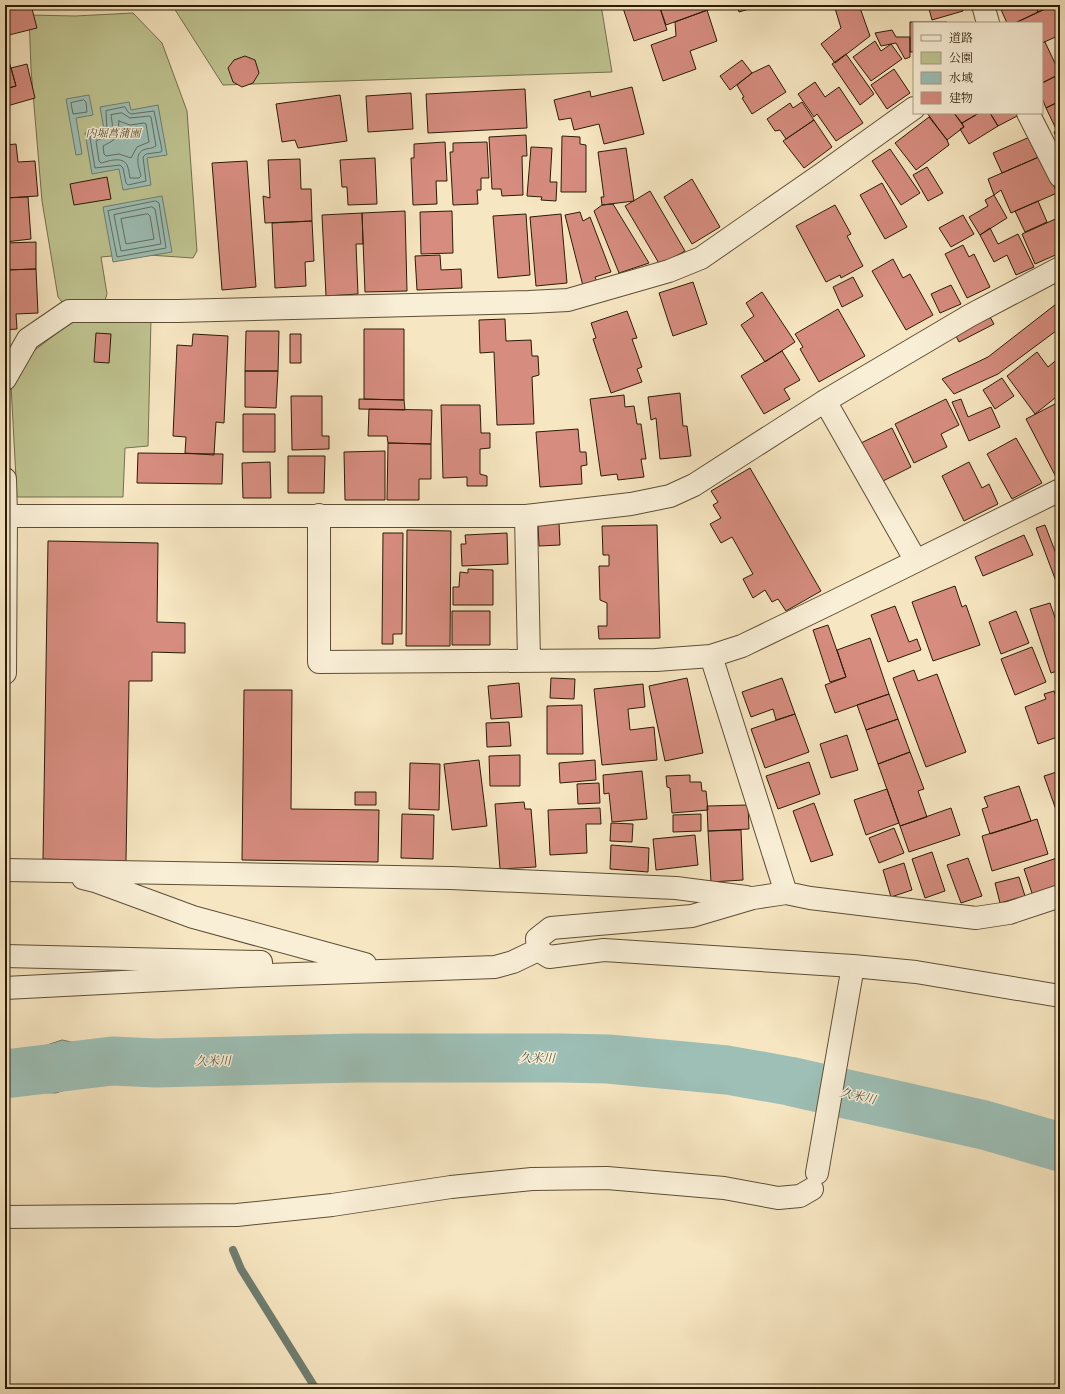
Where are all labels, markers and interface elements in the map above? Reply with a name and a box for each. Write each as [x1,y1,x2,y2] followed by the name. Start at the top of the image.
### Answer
[913,22,1043,114] legend
[949,30,973,46] text: 道路
[949,50,973,66] text: 公園
[949,70,973,86] text: 水域
[949,90,973,106] text: 建物
[86,126,142,141] park label: 内堀菖蒲園
[519,1050,557,1066] water label: 久米川
[195,1053,233,1069] water label: 久米川
[839,1084,879,1108] water label: 久米川

